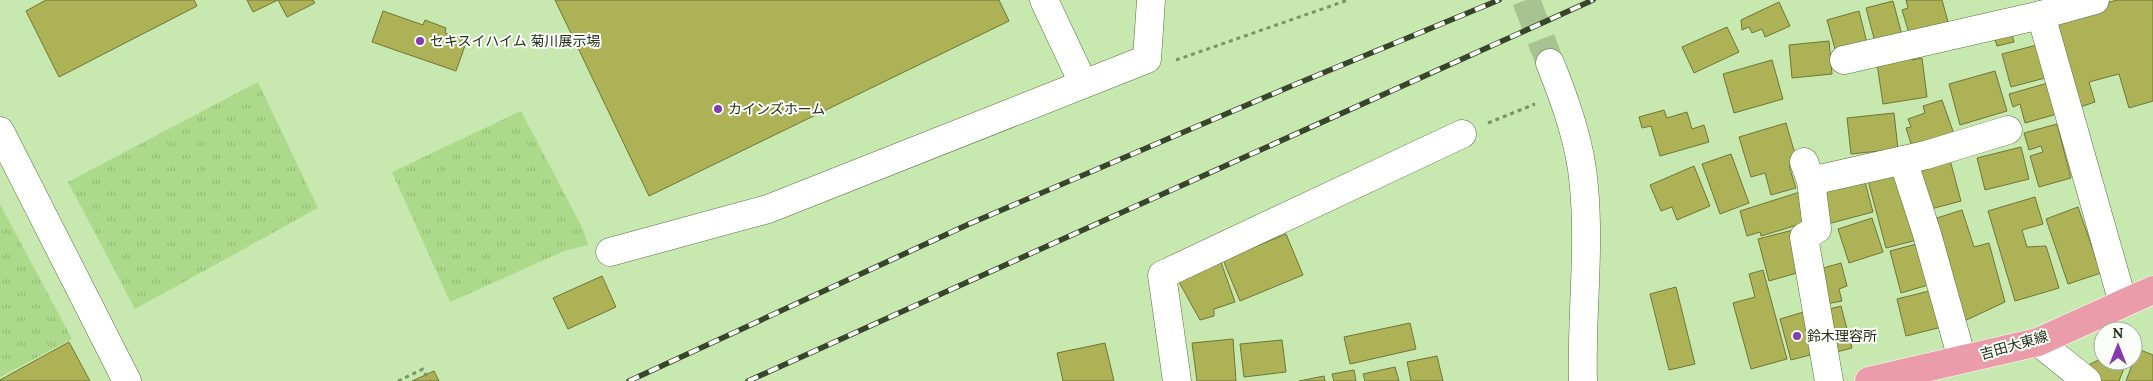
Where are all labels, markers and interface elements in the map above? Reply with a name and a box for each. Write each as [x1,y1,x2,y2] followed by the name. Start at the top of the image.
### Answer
[430,32,600,50] place label: セキスイハイム 菊川展示場
[414,35,426,47] marker: セキスイハイム 菊川展示場
[728,100,825,118] place label: カインズホーム
[712,103,724,115] marker: カインズホーム
[2093,321,2143,371] north arrow
[2113,324,2124,342] text: N
[1807,327,1877,345] place label: 鈴木理容所
[1978,327,2050,363] street label: 吉田大東線
[1791,330,1803,342] marker: 鈴木理容所

